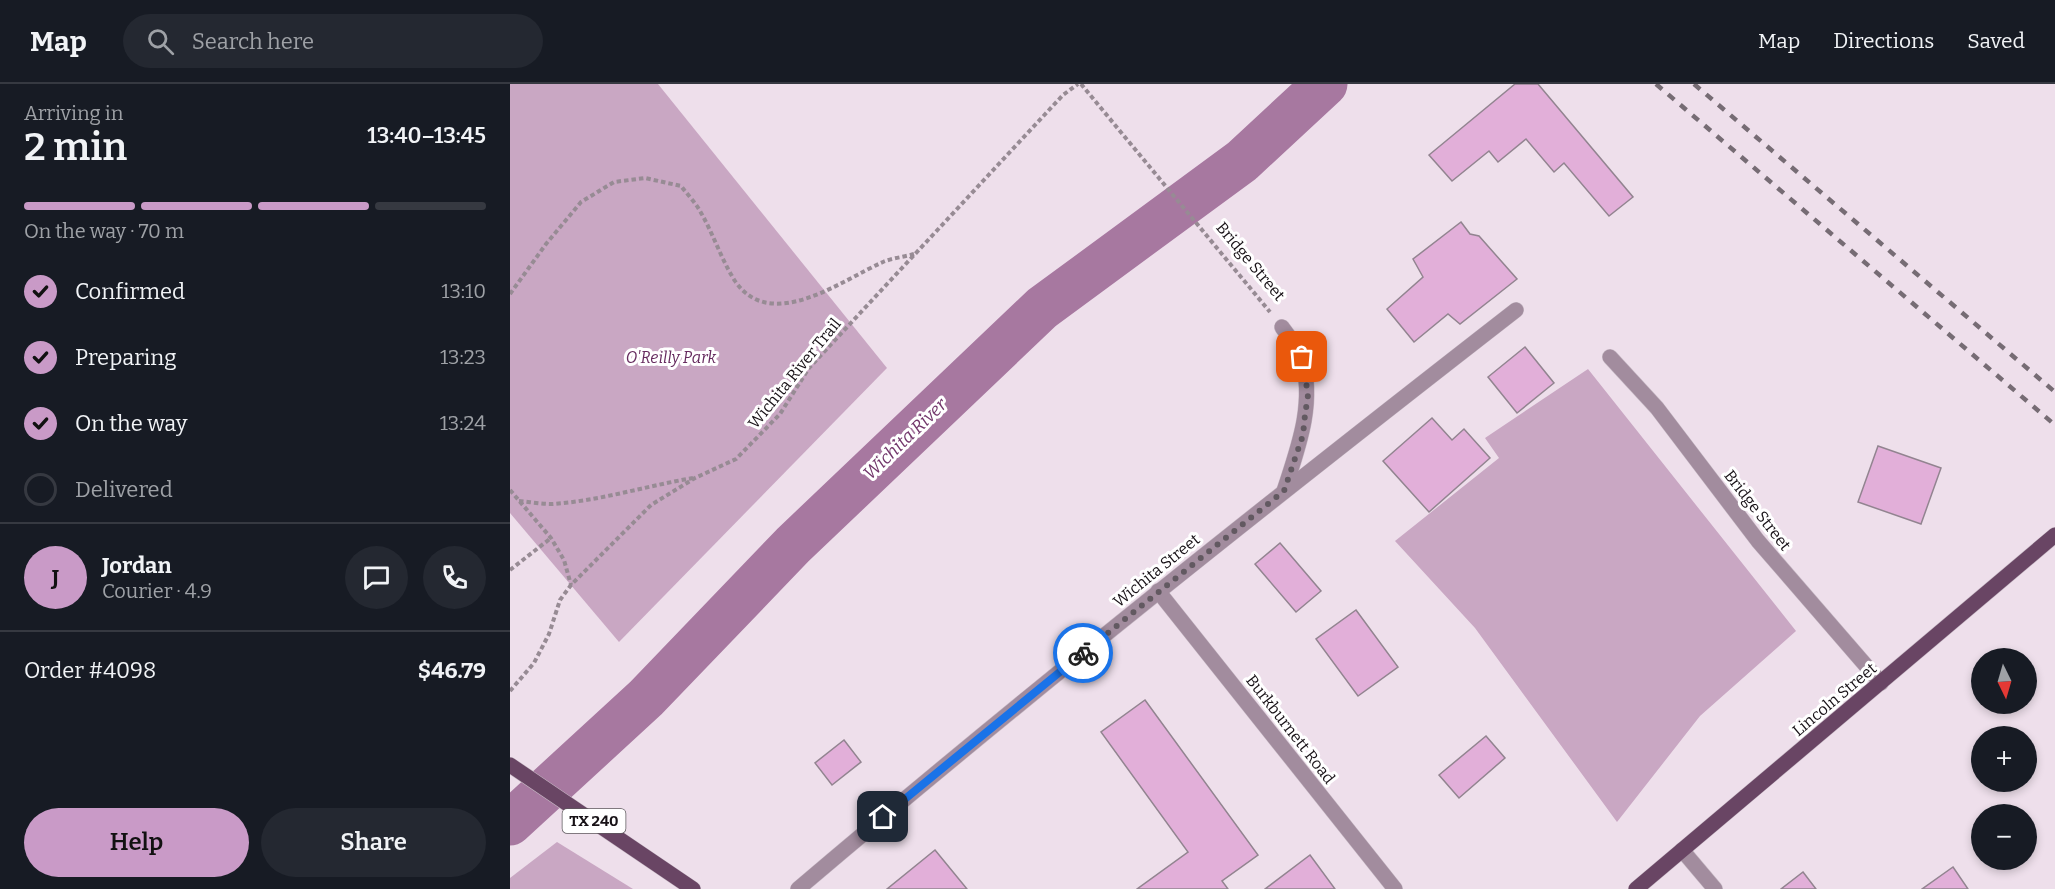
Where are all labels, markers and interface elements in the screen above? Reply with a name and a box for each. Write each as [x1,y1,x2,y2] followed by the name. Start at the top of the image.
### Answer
[123,14,543,68] search box
[30,25,87,58] text: Map
[144,25,177,58] icon: search
[192,28,314,55] text: Search here
[1758,28,1800,54] text: Map
[1833,28,1934,54] text: Directions
[1967,28,2025,54] text: Saved
[24,101,123,125] text: Arriving in
[367,122,486,149] text: 13:40–13:45
[24,124,127,170] text: 2 min
[1212,218,1289,305] street label: Bridge Street
[24,219,184,243] text: On the way · 70 m
[24,275,57,308] icon: check
[75,278,185,305] text: Confirmed
[441,279,486,303] text: 13:10
[744,314,845,432] street label: Wichita River Trail
[1276,331,1327,382] pin
[1285,340,1318,373] icon: bag
[24,341,57,374] icon: check
[75,344,177,371] text: Preparing
[440,345,486,369] text: 13:23
[626,348,716,367] park label: O'Reilly Park
[859,393,952,484] water label: Wichita River
[24,407,57,440] icon: check
[75,410,187,437] text: On the way
[440,411,486,435] text: 13:24
[1720,466,1795,555] street label: Bridge Street
[75,476,173,503] text: Delivered
[1109,530,1204,611] street label: Wichita Street
[345,546,408,609] button: chat
[423,546,486,609] button: phone
[102,552,172,579] text: Jordan
[52,564,59,591] text: J
[102,579,212,603] text: Courier · 4.9
[1053,623,1113,683] courier
[1067,637,1100,670] icon: bike
[1971,648,2037,714] north arrow
[1971,648,2037,870] map controls
[24,657,156,684] text: Order #4098
[418,657,486,684] text: $46.79
[1788,659,1880,740] street label: Lincoln Street
[1242,671,1339,788] street label: Burkburnett Road
[1971,726,2037,792] button: +
[857,791,908,842] pin
[866,800,899,833] icon: home
[1971,804,2037,870] button: −
[24,808,249,877] button: Help
[261,808,486,877] button: Share
[562,809,626,833] road number: TX 240

